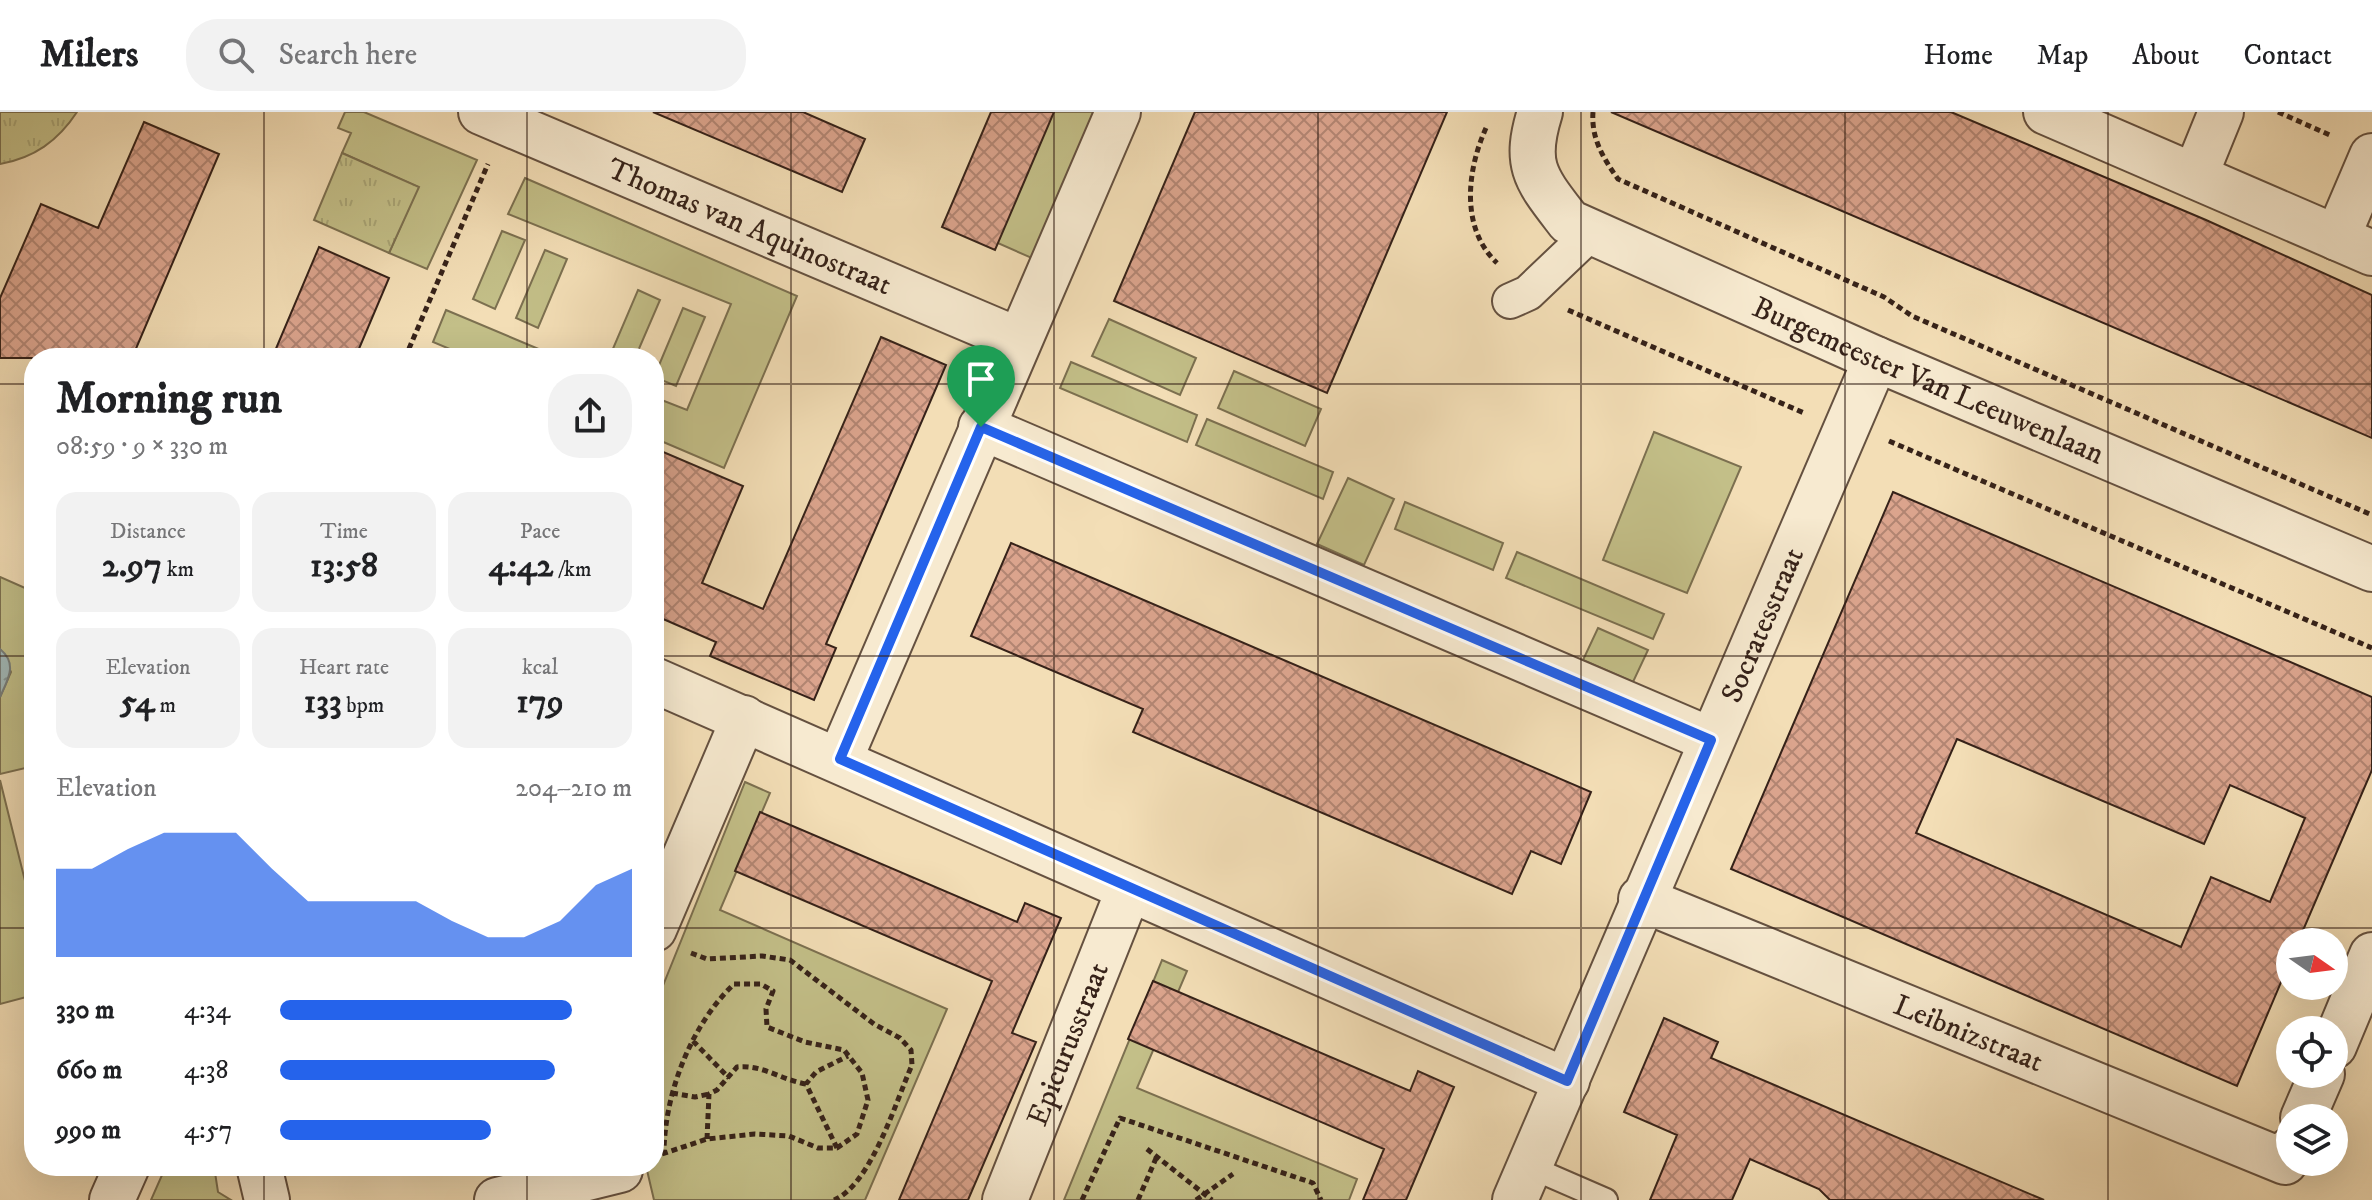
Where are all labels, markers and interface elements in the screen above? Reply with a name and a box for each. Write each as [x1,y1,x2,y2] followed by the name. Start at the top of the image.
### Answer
[186,19,746,91] search box
[40,31,138,79] text: Milers
[214,33,258,77] icon: search
[278,37,417,74] text: Search here
[1924,38,1993,73] text: Home
[2037,38,2088,73] text: Map
[2132,38,2199,73] text: About
[2243,38,2332,73] text: Contact
[602,151,897,304] street label: Thomas van Aquinostraat
[1746,289,2110,473] street label: Burgemeester Van Leeuwenlaan
[947,345,1015,427] pin
[959,357,1003,401] icon: arrive
[56,372,282,427] text: Morning run
[548,374,632,458] button: share
[56,430,228,463] text: 08:59 · 9 × 330 m
[110,518,186,545] text: Distance
[320,518,368,545] text: Time
[520,518,560,545] text: Pace
[1714,542,1813,709] street label: Socratesstraat
[102,545,162,587] text: 2.97
[310,545,378,587] text: 13:58
[489,545,553,587] text: 4:42
[162,556,194,583] text: km
[553,556,591,583] text: /km
[105,654,191,681] text: Elevation
[299,654,389,681] text: Heart rate
[522,654,558,681] text: kcal
[120,681,155,723] text: 54
[304,681,342,723] text: 133
[516,681,564,723] text: 179
[155,692,176,719] text: m
[342,692,384,719] text: bpm
[56,772,157,805] text: Elevation
[515,772,632,805] text: 204–210 m
[2276,928,2348,1000] north arrow
[2276,928,2348,1176] map controls
[1019,957,1118,1132] street label: Epicurusstraat
[1888,987,2048,1081] street label: Leibnizstraat
[56,994,115,1027] text: 330 m
[184,994,230,1027] text: 4:34
[2276,1016,2348,1088] button: locate
[56,1054,122,1087] text: 660 m
[184,1054,228,1087] text: 4:38
[2276,1104,2348,1176] button: layers
[56,1114,121,1147] text: 990 m
[184,1114,232,1147] text: 4:57

